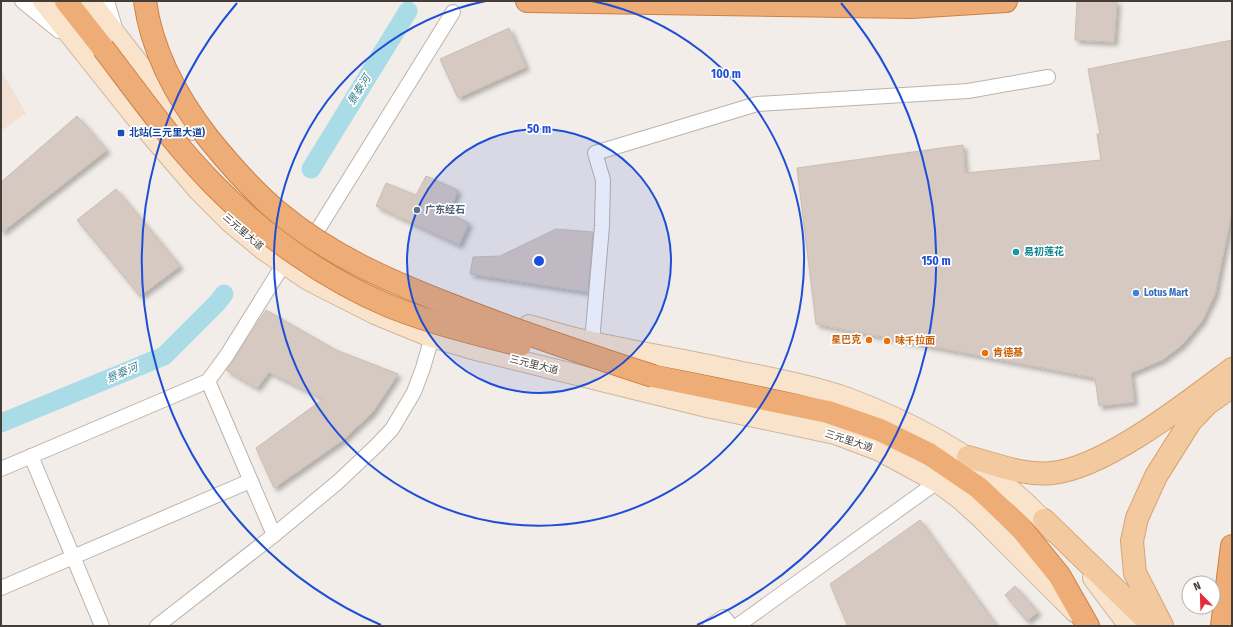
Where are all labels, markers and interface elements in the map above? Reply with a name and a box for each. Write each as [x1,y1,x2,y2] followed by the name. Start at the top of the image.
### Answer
[711,67,741,81] text: 100 m
[345,71,374,107] water label: 景泰河
[527,122,551,136] text: 50 m
[129,126,205,139] place label: 北站(三元里大道)
[116,128,126,138] marker: 北站(三元里大道)
[425,204,465,216] place label: 广东经石
[412,205,422,215] marker: 广东经石
[220,211,266,253] street label: 三元里大道
[1024,246,1064,258] place label: 易初莲花
[1011,247,1021,257] marker: 易初莲花
[532,254,546,268] centre of rings
[921,254,951,268] text: 150 m
[1144,287,1189,299] place label: Lotus Mart
[1131,288,1141,298] marker: Lotus Mart
[831,334,861,346] place label: 星巴克
[895,334,935,347] place label: 味千拉面
[864,335,874,345] marker: 星巴克
[882,336,892,346] marker: 味千拉面
[993,346,1023,359] place label: 肯德基
[980,348,990,358] marker: 肯德基
[508,353,560,377] street label: 三元里大道
[104,360,142,385] water label: 景泰河
[823,428,875,454] street label: 三元里大道
[1181,575,1221,615] north arrow
[1192,579,1203,594] text: N

